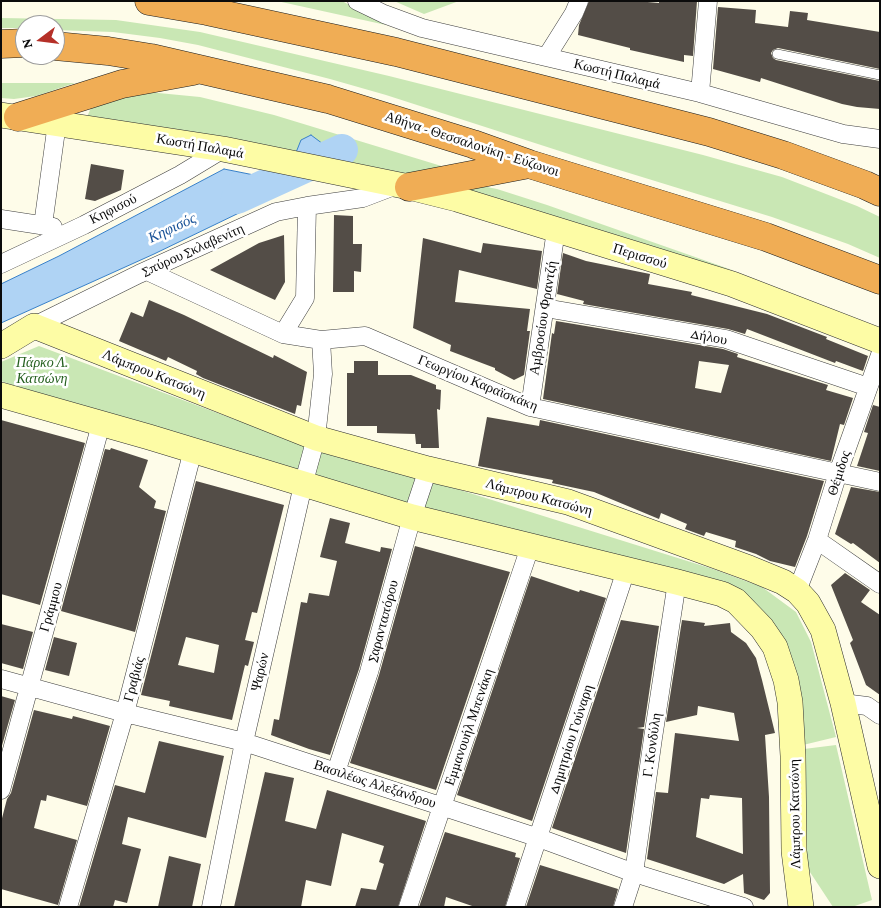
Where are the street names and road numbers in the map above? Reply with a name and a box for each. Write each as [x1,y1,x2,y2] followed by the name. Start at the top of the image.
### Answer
[572,55,662,93] street label: Κωστή Παλαμά
[383,108,561,180] street label: Αθήνα - Θεσσαλονίκη - Εύζωνοι
[155,130,245,162] street label: Κωστή Παλαμά
[87,190,139,228] street label: Κηφισού
[139,220,247,280] street label: Σπύρου Σκλαβενίτη
[611,240,669,272] street label: Περισσού
[526,260,560,376] street label: Αμβροσίου Φραντζή
[689,325,729,349] street label: Δήλου
[100,346,208,402] street label: Λάμπρου Κατσώνη
[416,351,540,415] street label: Γεωργίου Καραϊσκάκη
[824,448,854,498] street label: Θέμιδος
[484,475,594,519] street label: Λάμπρου Κατσώνη
[364,578,402,664] street label: Σαρανταπόρου
[36,580,66,634] street label: Γράμμου
[247,651,273,693] street label: Ψαρών
[120,655,148,703] street label: Γραβιάς
[441,666,497,788] street label: Εμμανουήλ Μπενάκη
[545,682,597,796] street label: Δημητρίου Γούναρη
[639,712,665,778] street label: Γ. Κονδύλη
[312,756,438,812] street label: Βασιλέως Αλεξάνδρου
[786,759,804,869] street label: Λάμπρου Κατσώνη

